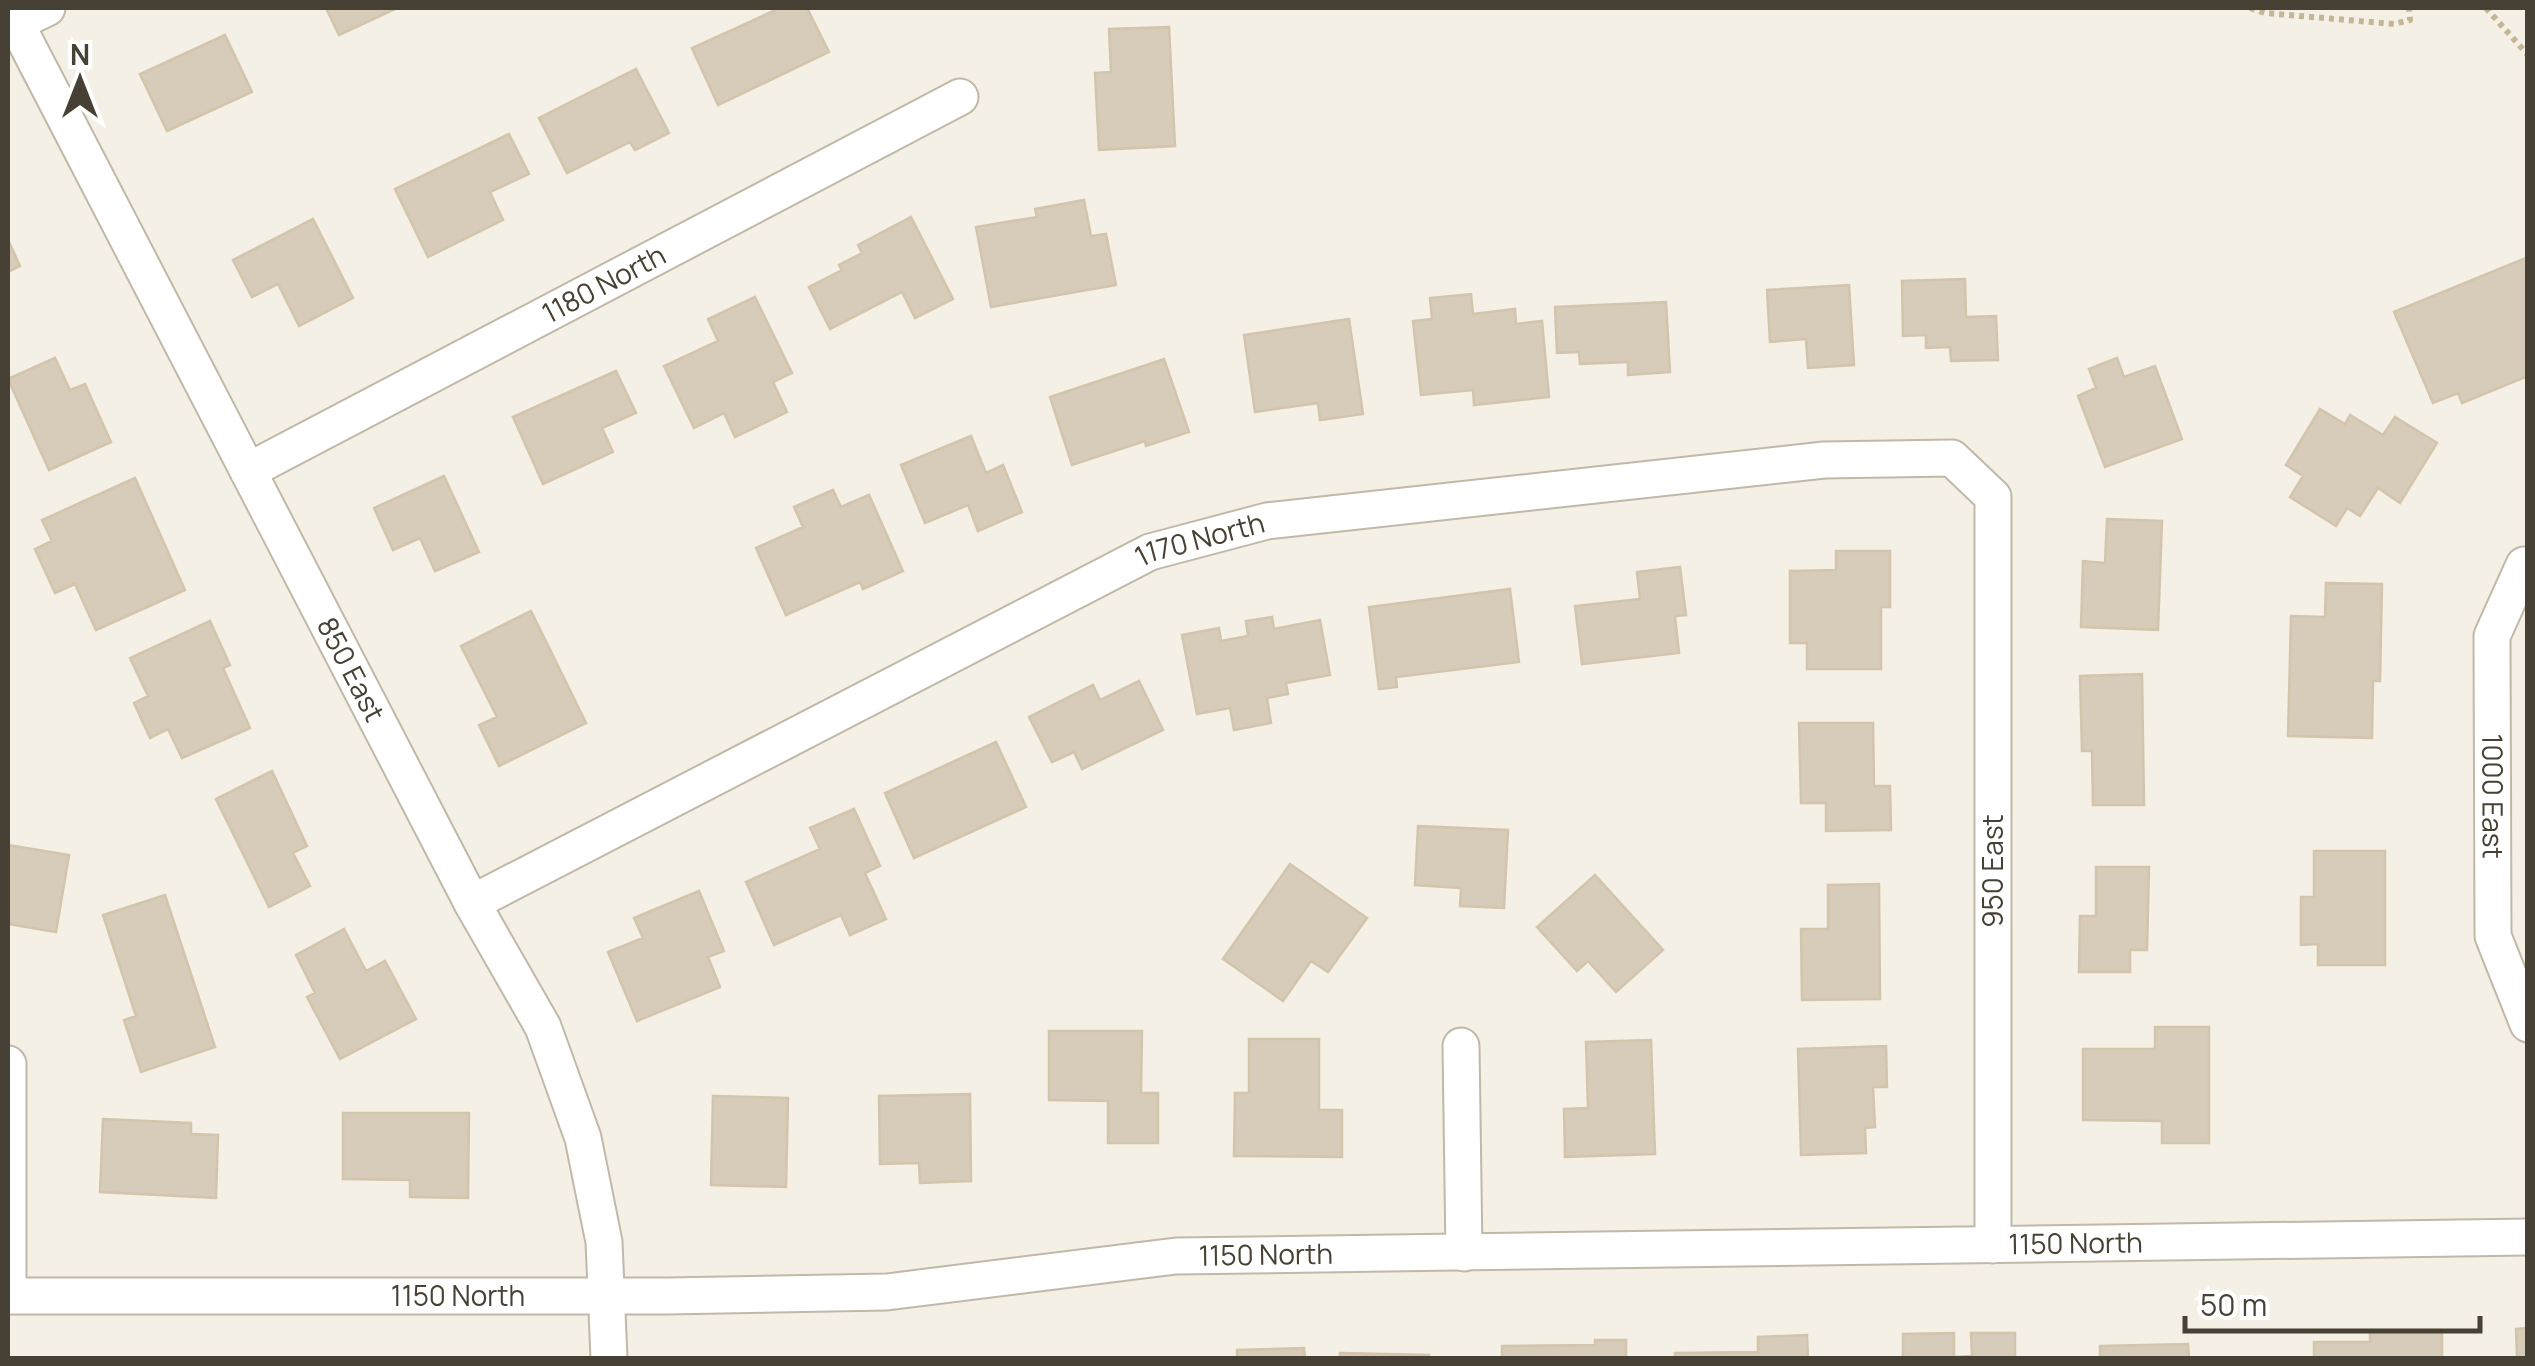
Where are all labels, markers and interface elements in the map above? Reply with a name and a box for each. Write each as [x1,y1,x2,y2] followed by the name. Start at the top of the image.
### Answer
[30,30,130,130] north arrow
[70,35,90,73] text: N
[535,235,672,331] street label: 1180 North
[1128,503,1268,575] street label: 1170 North
[309,610,395,728] street label: 850 East
[2474,733,2513,859] street label: 1000 East
[1973,814,2011,928] street label: 950 East
[2008,1222,2143,1262] street label: 1150 North
[1198,1234,1333,1274] street label: 1150 North
[2185,1271,2480,1333] scale bar
[391,1276,525,1314] street label: 1150 North
[2200,1284,2267,1325] text: 50 m

